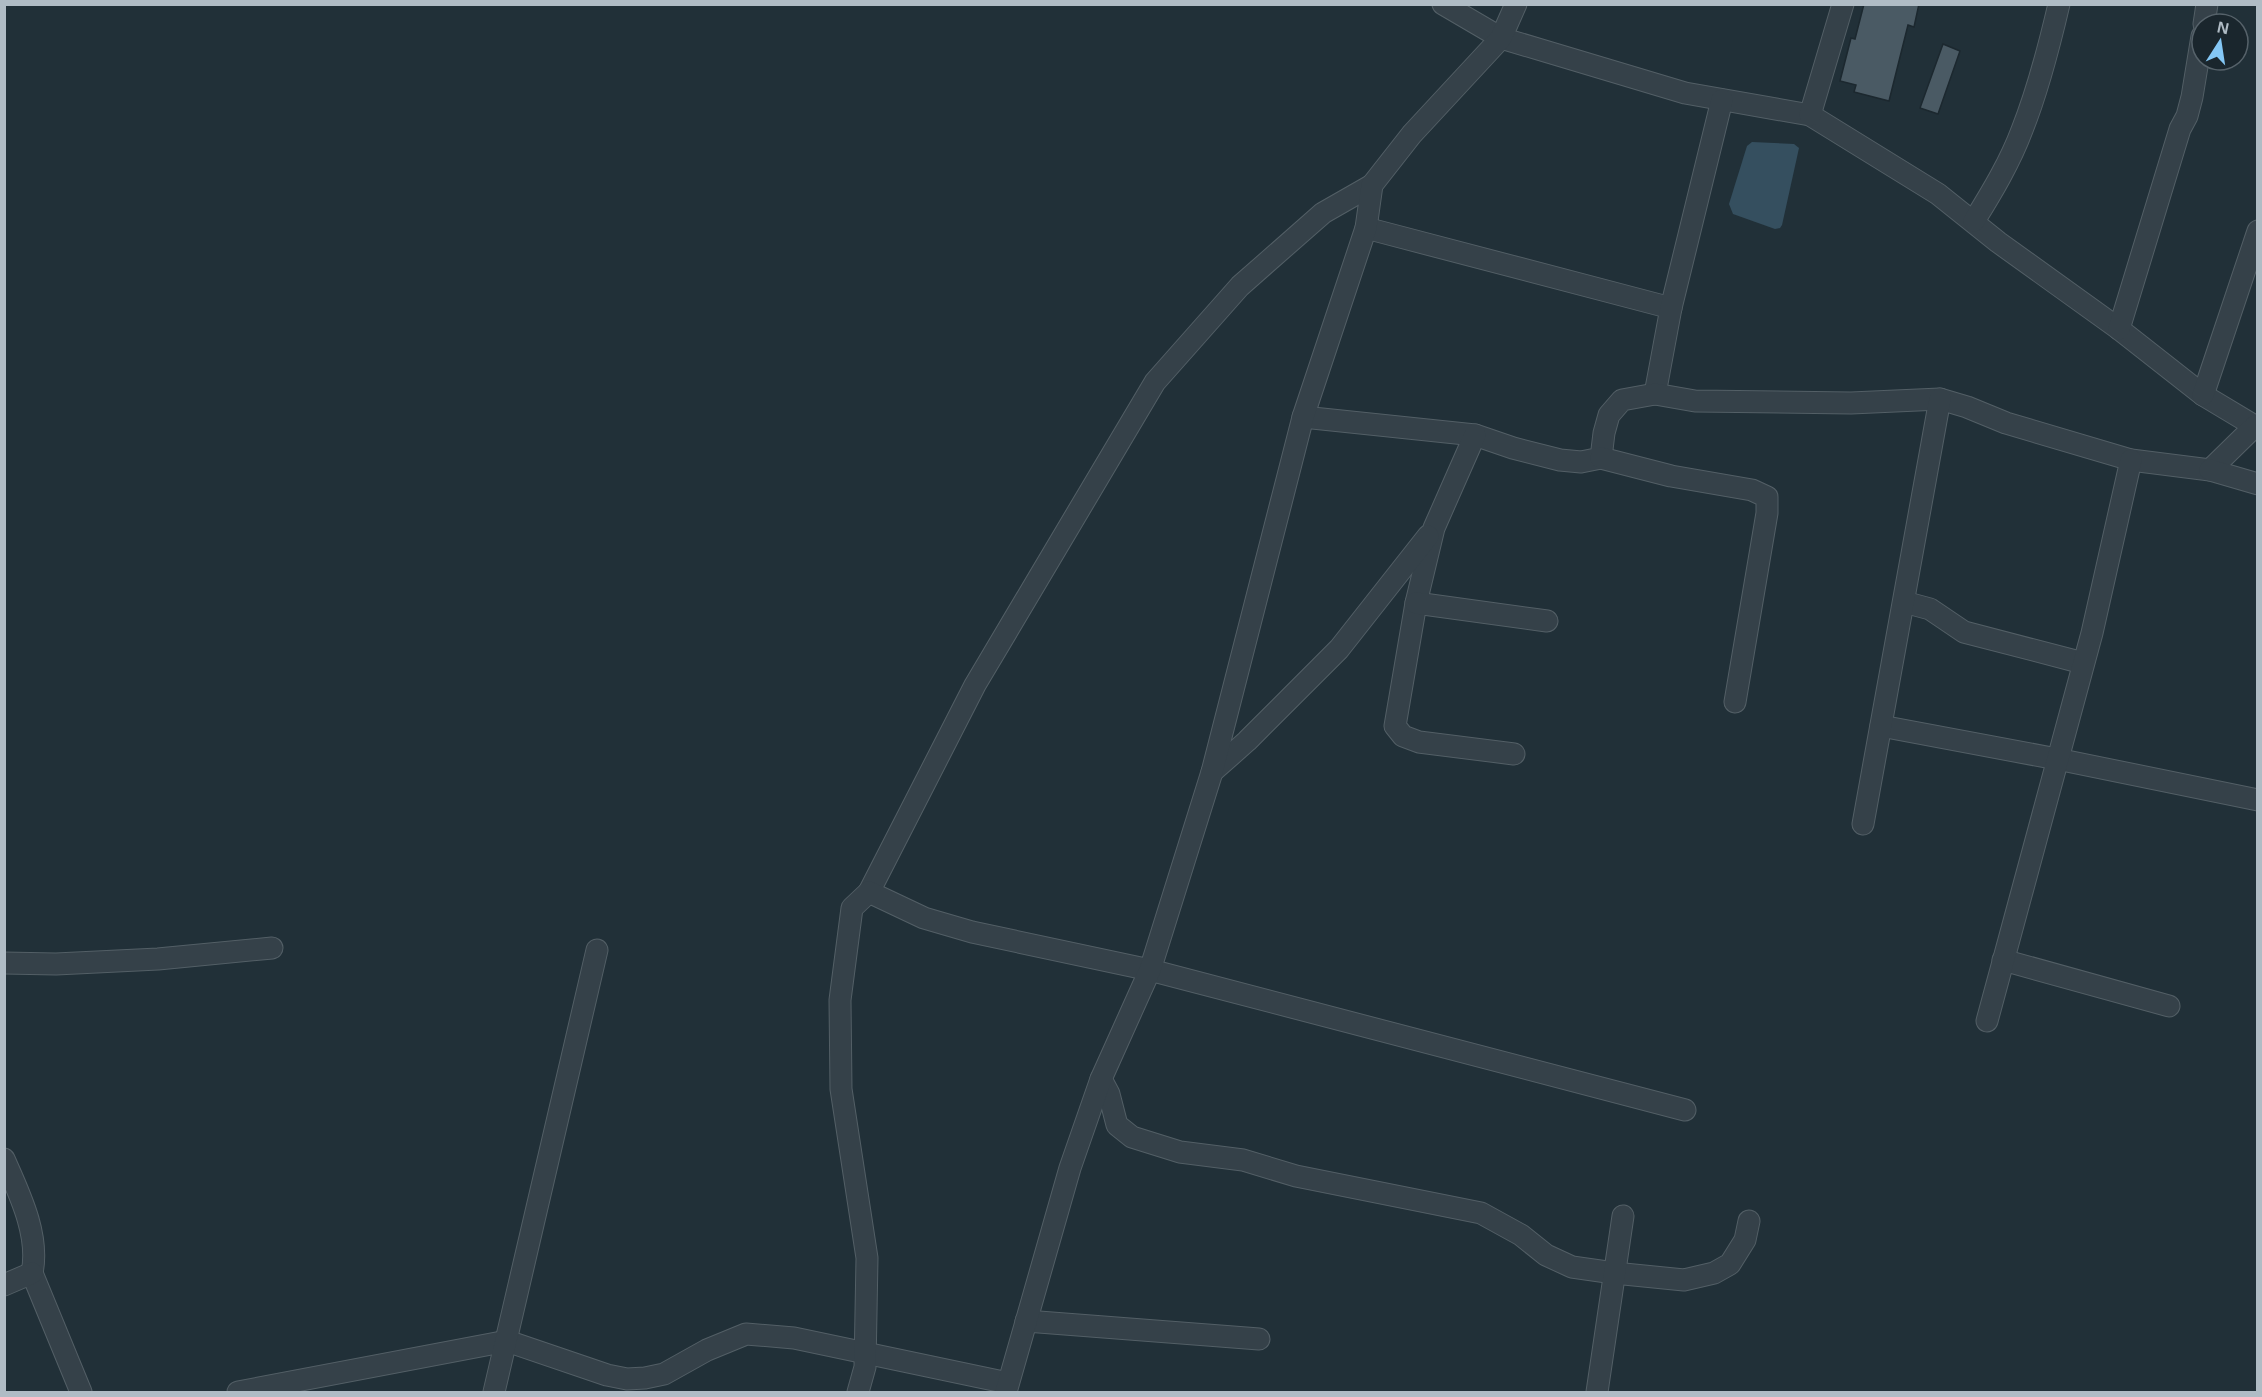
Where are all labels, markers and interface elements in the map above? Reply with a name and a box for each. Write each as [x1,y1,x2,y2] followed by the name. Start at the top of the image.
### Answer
[2190,12,2250,72] north arrow
[2216,18,2230,37] text: N

